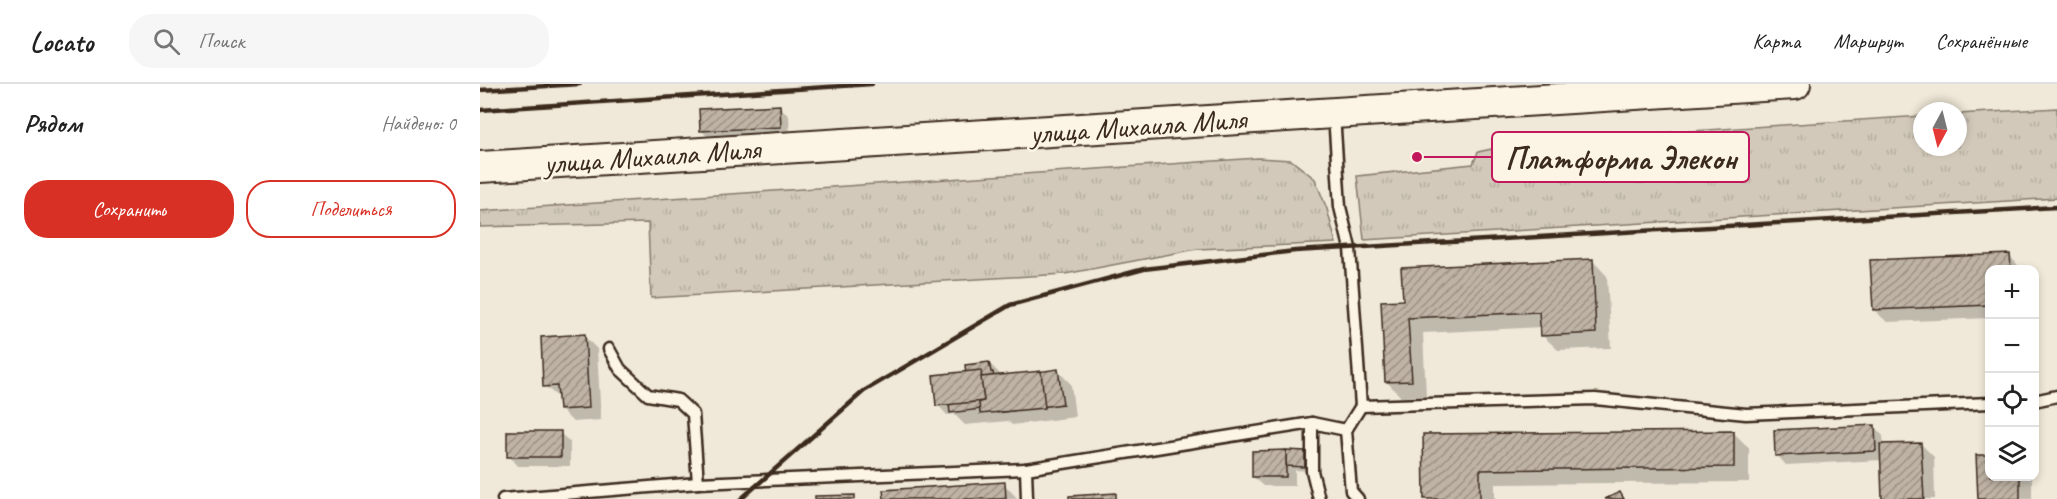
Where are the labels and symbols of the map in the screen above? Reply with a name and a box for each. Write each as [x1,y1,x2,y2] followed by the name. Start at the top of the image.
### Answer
[1027,99,1250,153] street label: улица Михаила Миля
[1913,102,1967,156] north arrow
[541,129,764,183] street label: улица Михаила Миля
[1492,132,1749,182] callout: Платформа Элекон
[1505,138,1739,179] text: Платформа Элекон

